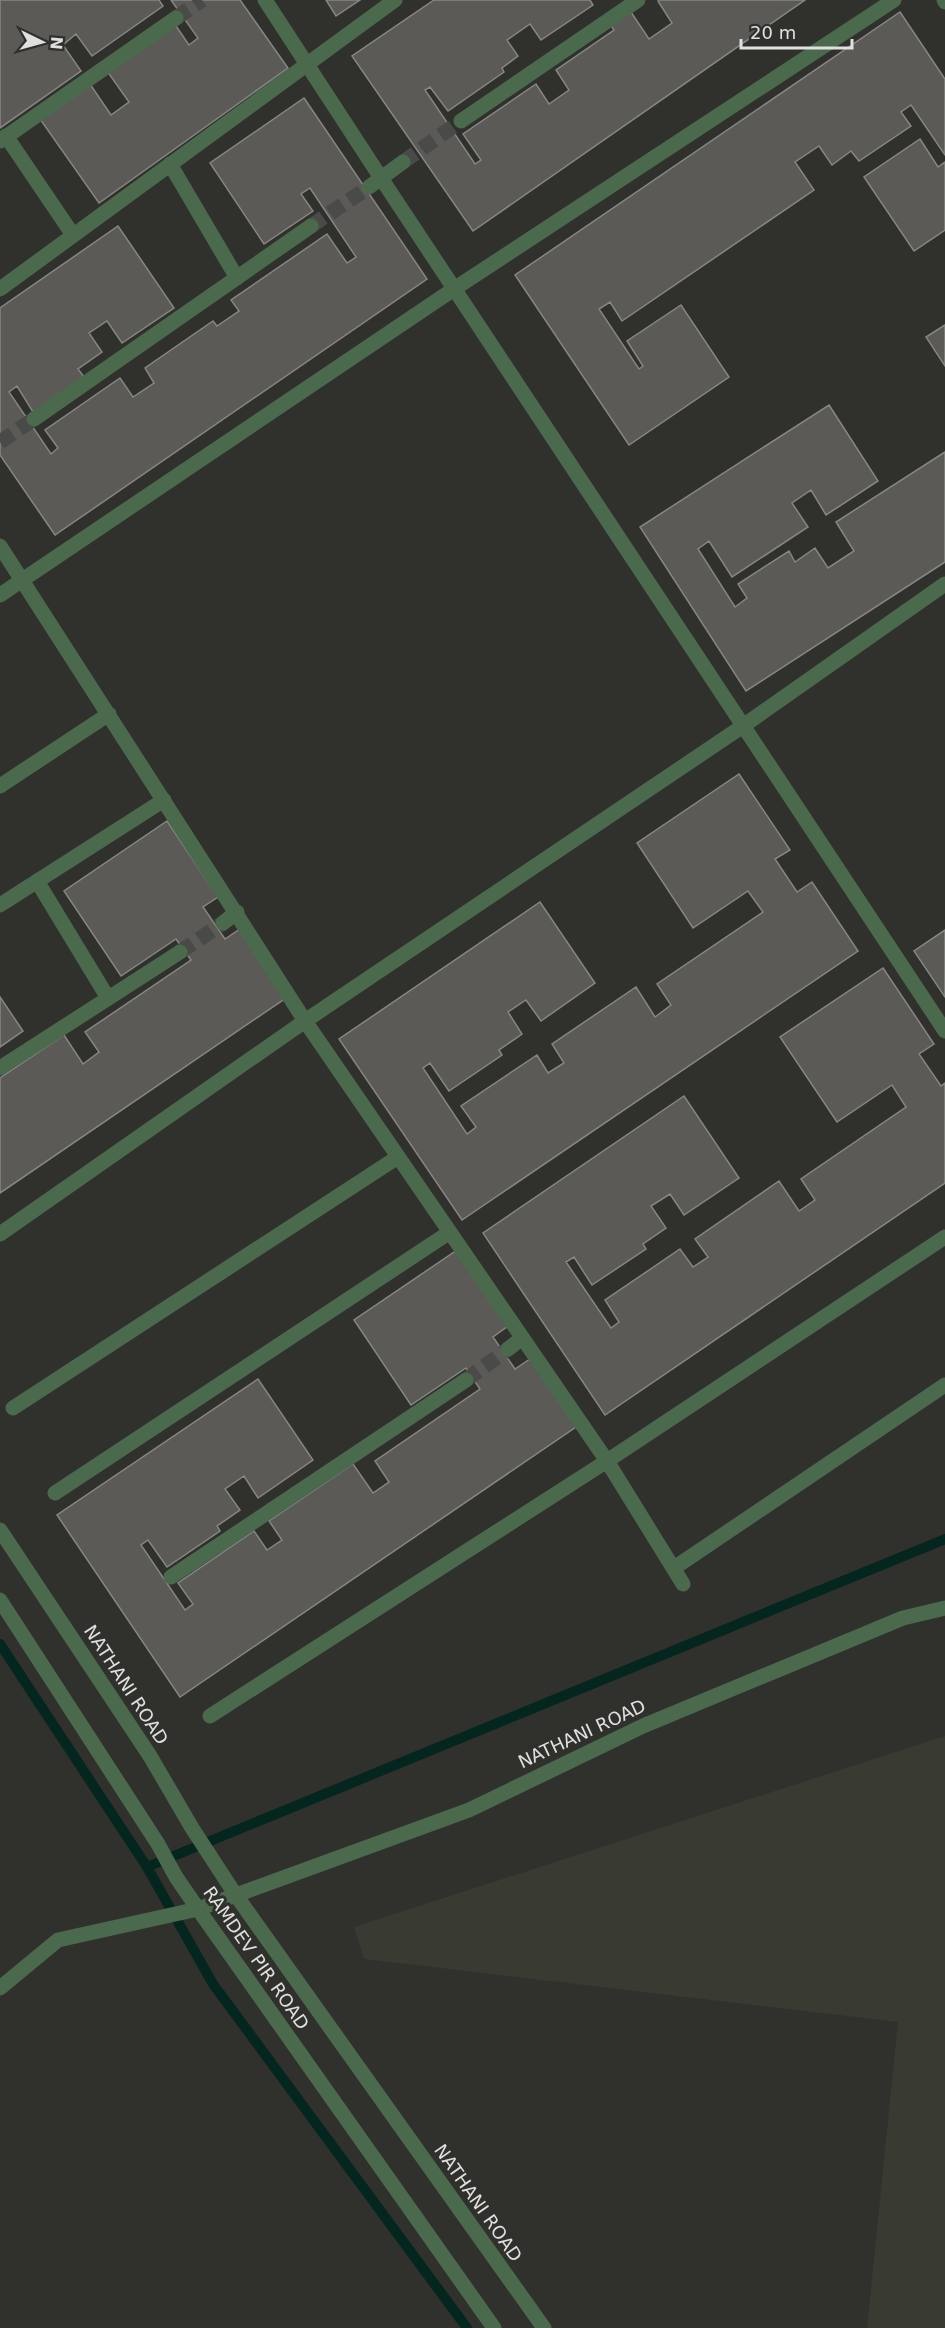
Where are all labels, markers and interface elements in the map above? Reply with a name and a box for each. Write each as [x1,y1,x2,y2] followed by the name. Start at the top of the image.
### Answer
[12,12,72,72] north arrow
[741,12,852,50] scale bar
[750,22,796,43] text: 20 m
[46,36,66,51] text: N
[80,1621,173,1748] street label: NATHANI ROAD
[515,1695,649,1772] street label: NATHANI ROAD
[199,1882,314,2033] street label: RAMDEV PIR ROAD
[430,2140,527,2265] street label: NATHANI ROAD

